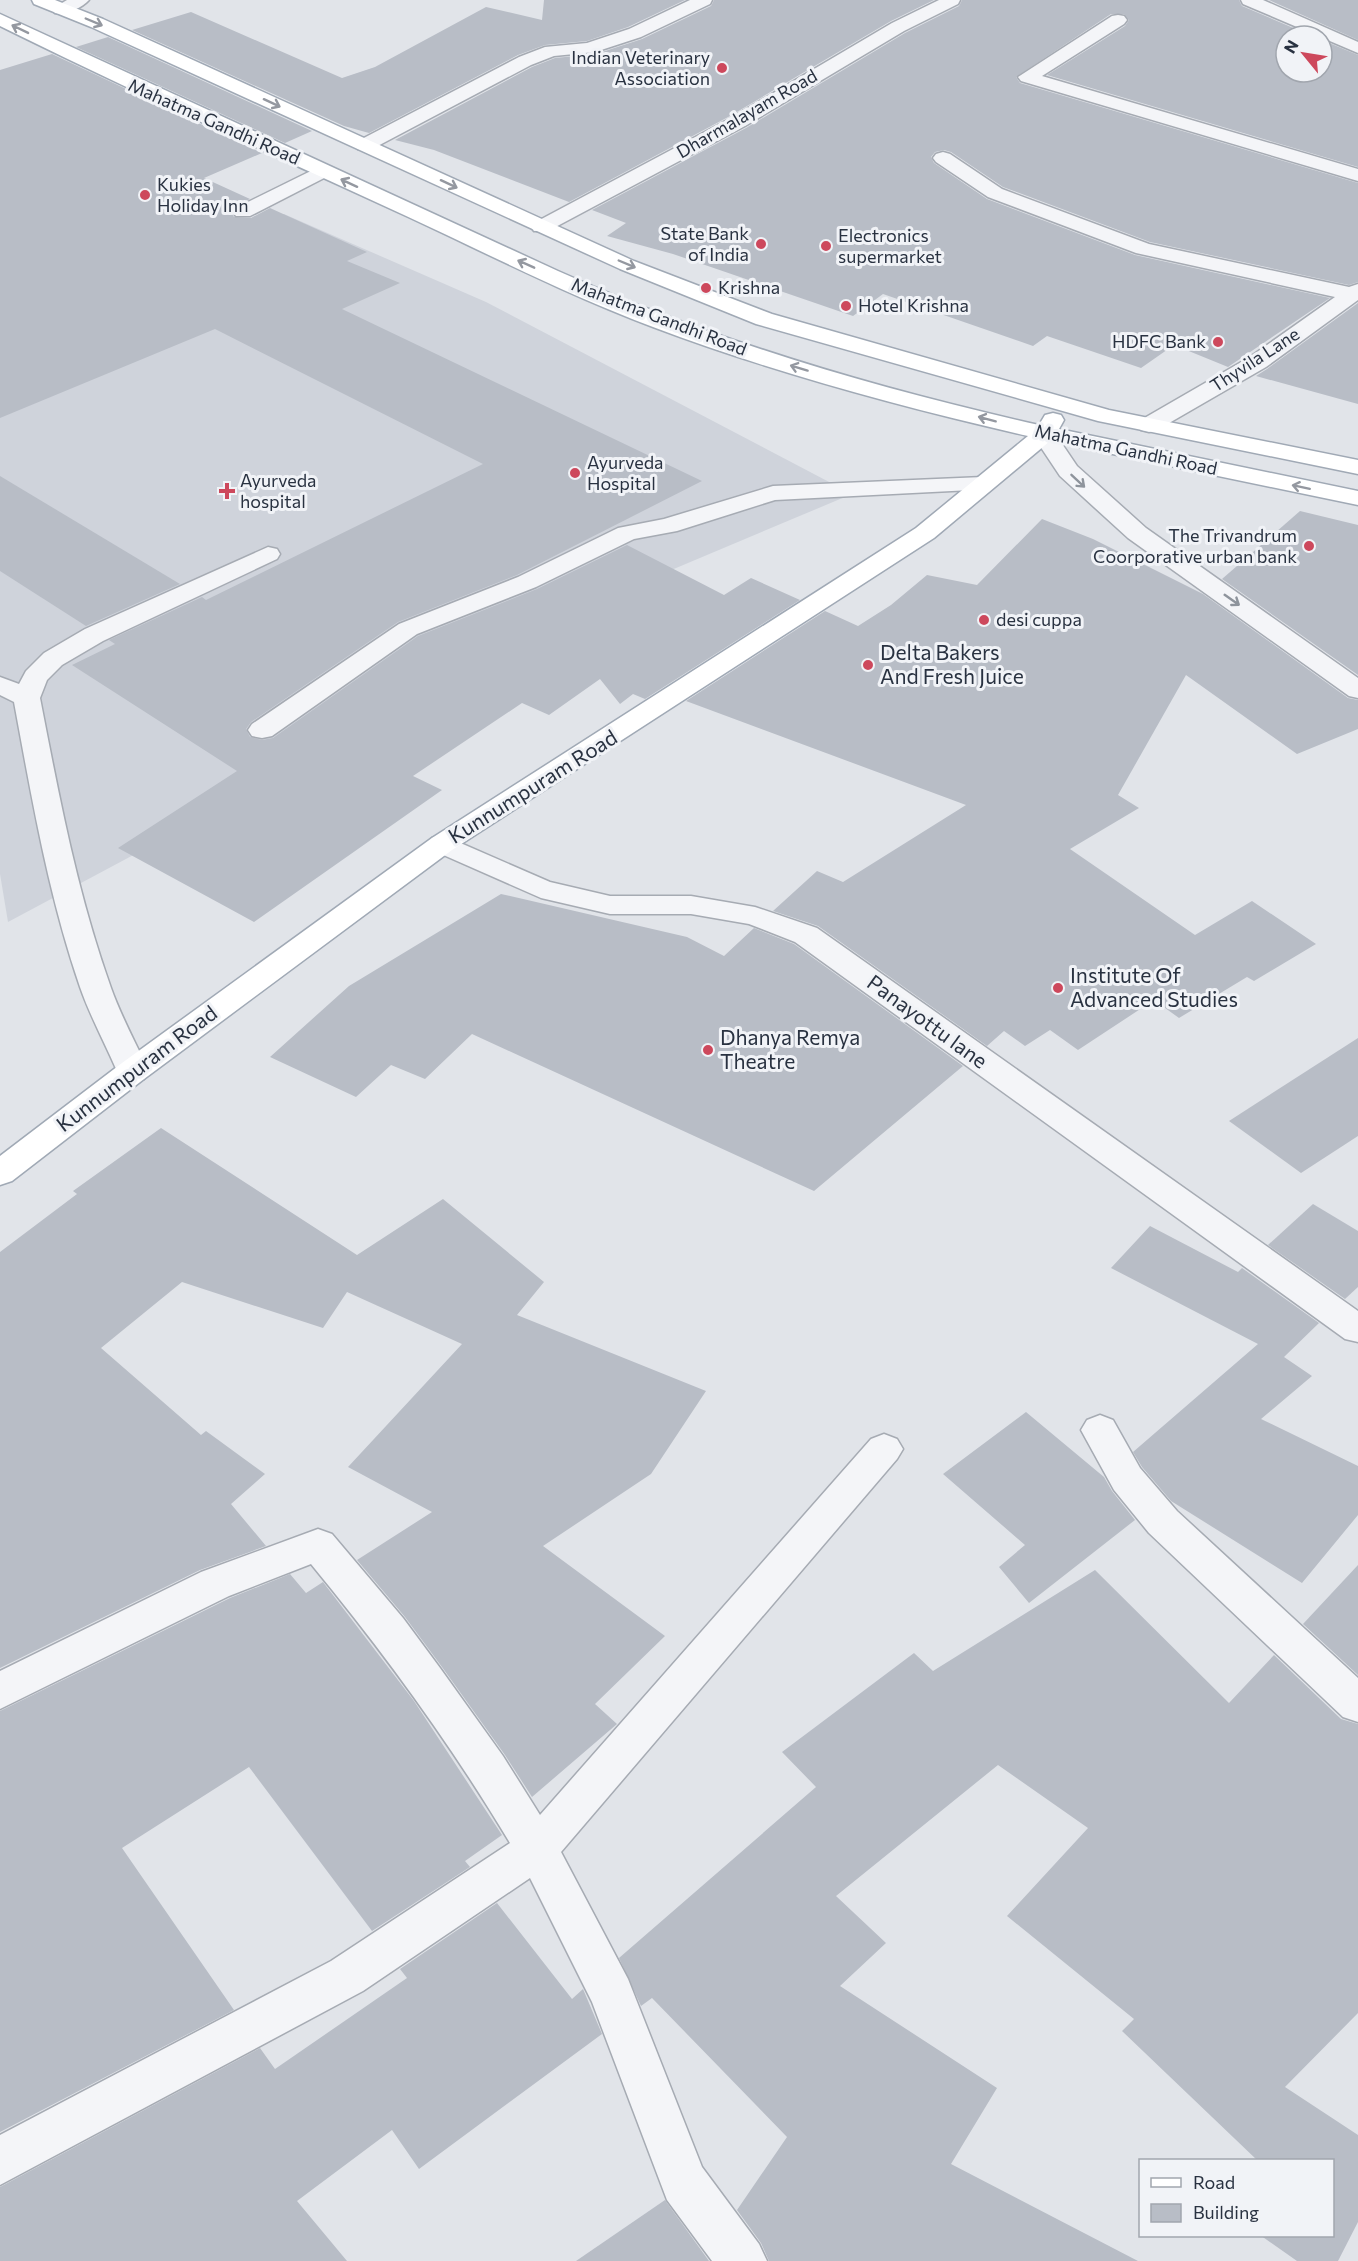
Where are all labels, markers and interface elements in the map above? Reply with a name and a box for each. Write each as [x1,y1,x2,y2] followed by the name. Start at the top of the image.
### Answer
[85,17,103,28] one-way arrow
[11,23,29,34] one-way arrow
[1274,24,1334,84] north arrow
[1279,36,1302,56] text: N
[571,46,710,89] place label: Indian Veterinary Association
[715,61,729,75] marker: Indian Veterinary Association
[672,64,821,162] street label: Dharmalayam Road
[125,73,304,169] street label: Mahatma Gandhi Road
[262,97,280,109] one-way arrow
[157,173,248,216] place label: Kukies Holiday Inn
[340,176,358,188] one-way arrow
[439,179,458,190] one-way arrow
[138,188,152,202] marker: Kukies Holiday Inn
[661,222,749,265] place label: State Bank of India
[838,224,942,267] place label: Electronics supermarket
[754,237,768,251] marker: State Bank of India
[819,239,833,253] marker: Electronics supermarket
[517,257,535,268] one-way arrow
[617,259,635,271] one-way arrow
[569,272,750,360] street label: Mahatma Gandhi Road
[718,276,780,298] place label: Krishna
[699,281,713,295] marker: Krishna
[858,294,969,316] place label: Hotel Krishna
[839,299,853,313] marker: Hotel Krishna
[1206,322,1303,396] street label: Thyvila Lane
[1112,330,1206,352] place label: HDFC Bank
[1211,335,1225,349] marker: HDFC Bank
[790,362,809,373] one-way arrow
[978,412,997,424] one-way arrow
[1033,419,1219,479] street label: Mahatma Gandhi Road
[587,451,664,494] place label: Ayurveda Hospital
[568,466,582,480] marker: Ayurveda Hospital
[240,469,317,512] place label: Ayurveda hospital
[1070,473,1085,487] one-way arrow
[1291,480,1310,492] one-way arrow
[218,482,236,500] marker: Ayurveda hospital
[1093,524,1297,567] place label: The Trivandrum Coorporative urban bank
[1302,539,1316,553] marker: The Trivandrum Coorporative urban bank
[1223,594,1239,606] one-way arrow
[996,608,1082,630] place label: desi cuppa
[977,613,991,627] marker: desi cuppa
[880,639,1024,688] place label: Delta Bakers And Fresh Juice
[861,658,875,672] marker: Delta Bakers And Fresh Juice
[443,724,621,848] street label: Kunnumpuram Road
[1070,962,1238,1011] place label: Institute Of Advanced Studies
[863,969,993,1073] street label: Panayottu lane
[1051,981,1065,995] marker: Institute Of Advanced Studies
[51,999,221,1136] street label: Kunnumpuram Road
[720,1024,860,1073] place label: Dhanya Remya Theatre
[701,1043,715,1057] marker: Dhanya Remya Theatre
[1139,2159,1334,2237] legend
[1193,2171,1235,2193] text: Road
[1193,2201,1259,2223] text: Building

